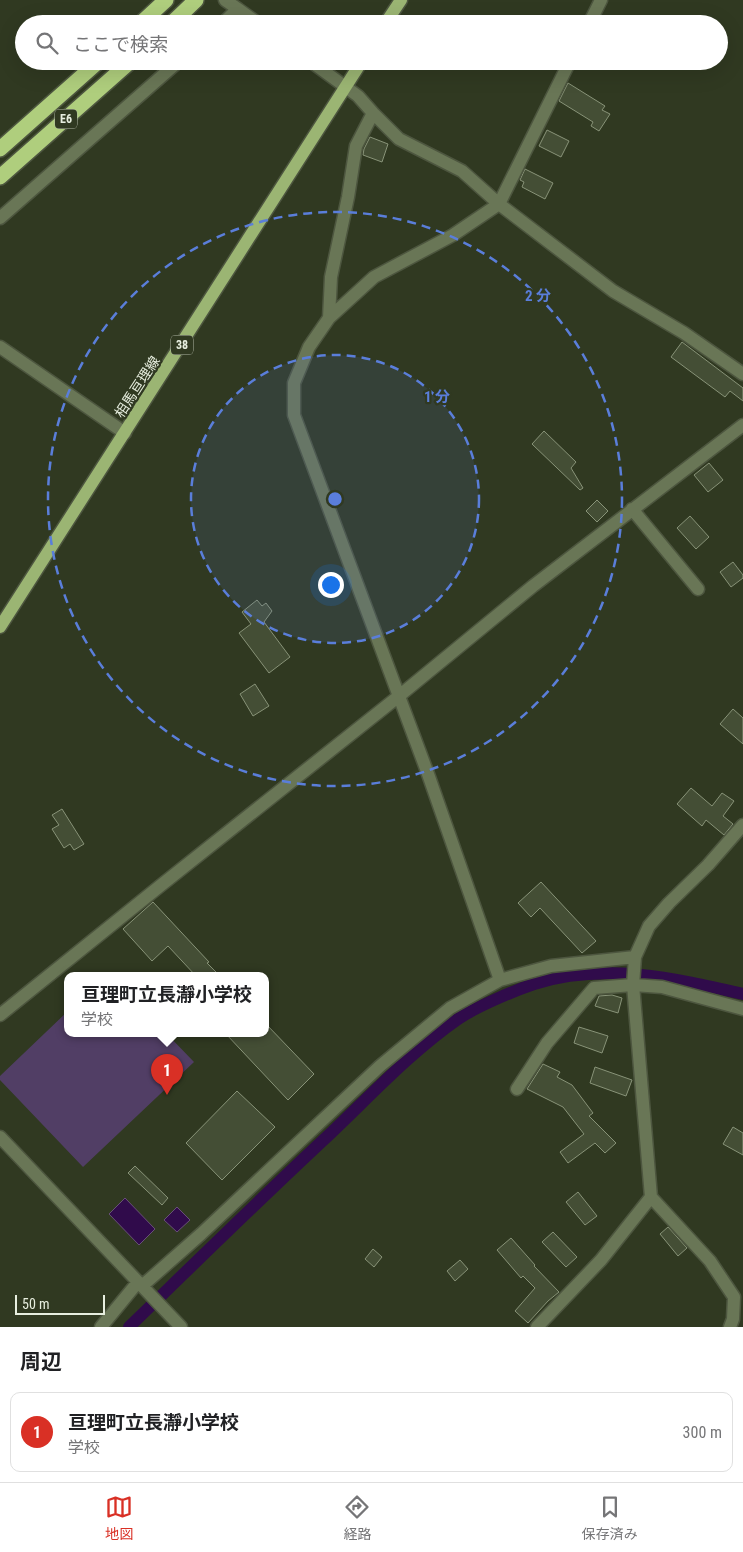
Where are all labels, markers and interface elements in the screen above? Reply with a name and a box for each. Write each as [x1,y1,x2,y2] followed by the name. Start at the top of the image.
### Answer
[15,15,728,70] search box
[33,29,61,57] icon: search
[73,33,168,56] text: ここで検索
[55,110,77,128] road number: E6
[525,287,551,305] text: 2 分
[171,336,193,354] road number: 38
[111,353,163,421] street label: 相馬亘理線
[424,388,450,406] text: 1 分
[326,490,344,508] centre of rings
[318,572,344,598] your location
[64,972,269,1037] popup
[81,983,252,1006] text: 亘理町立長瀞小学校
[81,1010,113,1029] text: 学校
[151,1054,183,1095] pin: 1
[15,1292,105,1315] scale bar
[22,1296,50,1312] text: 50 m
[20,1350,62,1374] text: 周辺
[68,1411,239,1434] text: 亘理町立長瀞小学校
[33,1423,41,1442] text: 1
[683,1423,722,1442] text: 300 m
[68,1438,100,1457] text: 学校
[105,1493,133,1543] tab: 地図
[343,1493,371,1543] tab: 経路
[582,1493,638,1543] tab: 保存済み

